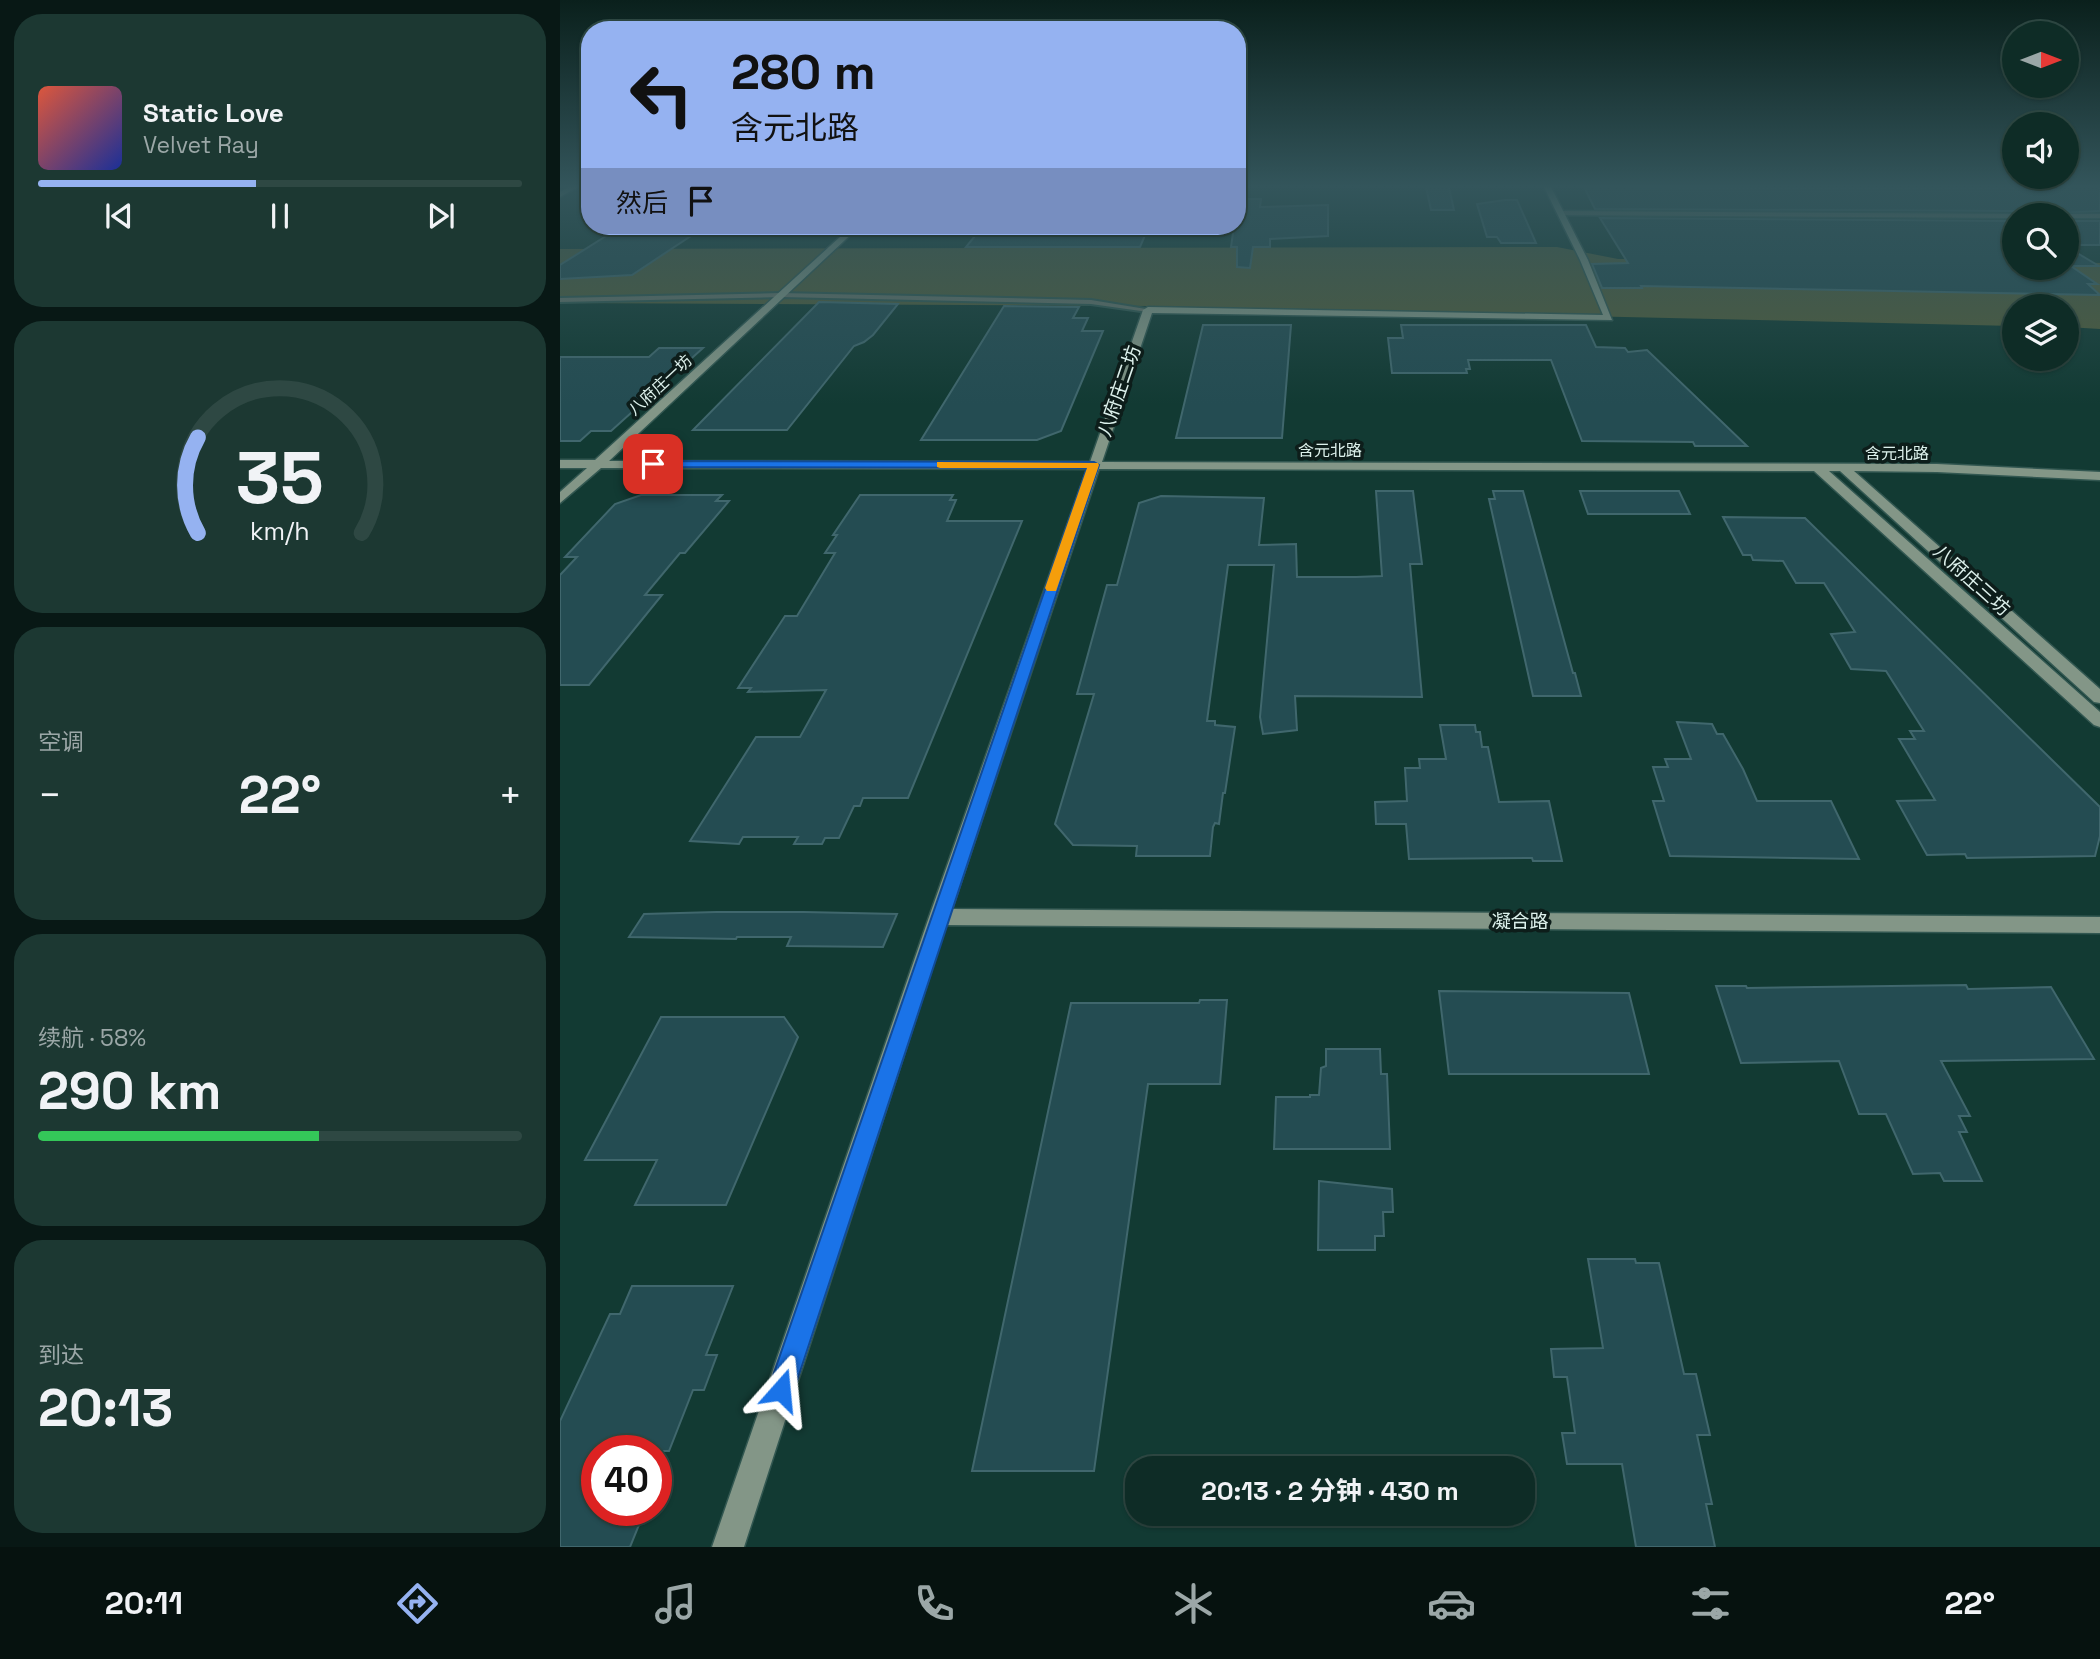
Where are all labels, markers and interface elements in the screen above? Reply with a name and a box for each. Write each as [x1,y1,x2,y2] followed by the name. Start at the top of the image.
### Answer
[2002,21,2079,98] north arrow
[2002,21,2079,371] map controls
[731,41,876,103] text: 280 m
[616,49,707,140] icon: left
[143,96,284,130] text: Static Love
[731,108,859,148] text: 含元北路
[2002,112,2079,189] button: sound
[143,130,259,160] text: Velvet Ray
[682,182,720,220] icon: arrive
[616,186,668,220] text: 然后
[100,197,138,235] icon: previous
[261,197,299,235] icon: pause
[422,197,460,235] icon: next
[2002,203,2079,280] button: search
[2002,294,2079,371] button: layers
[1092,342,1146,440] street label: 八府庄二坊
[624,350,696,420] street label: 八府庄一坊
[236,431,324,524] text: 35
[623,434,683,494] pin
[1298,440,1362,461] street label: 含元北路
[1865,443,1929,464] street label: 含元北路
[634,445,672,483] icon: arrive
[250,515,310,547] text: km/h
[1928,539,2016,621] street label: 八府庄三坊
[38,727,84,757] text: 空调
[239,762,321,828] text: 22°
[38,771,62,819] text: −
[498,771,522,819] text: +
[1491,909,1549,934] street label: 凝合路
[38,1023,146,1053] text: 续航 · 58%
[38,1058,221,1124] text: 290 km
[38,1340,84,1370] text: 到达
[744,1353,818,1427] position arrow
[38,1375,173,1441] text: 20:13
[581,1435,672,1526] speed limit sign: 40
[1201,1474,1459,1508] text: 20:13 · 2 分钟 · 430 m
[393,1579,442,1628] icon: directions
[651,1579,700,1628] icon: music
[910,1579,959,1628] icon: phone
[1169,1579,1218,1628] icon: climate
[1427,1579,1476,1628] icon: car
[1686,1579,1735,1628] icon: filters
[105,1583,183,1623] text: 20:11
[1945,1583,1995,1623] text: 22°

